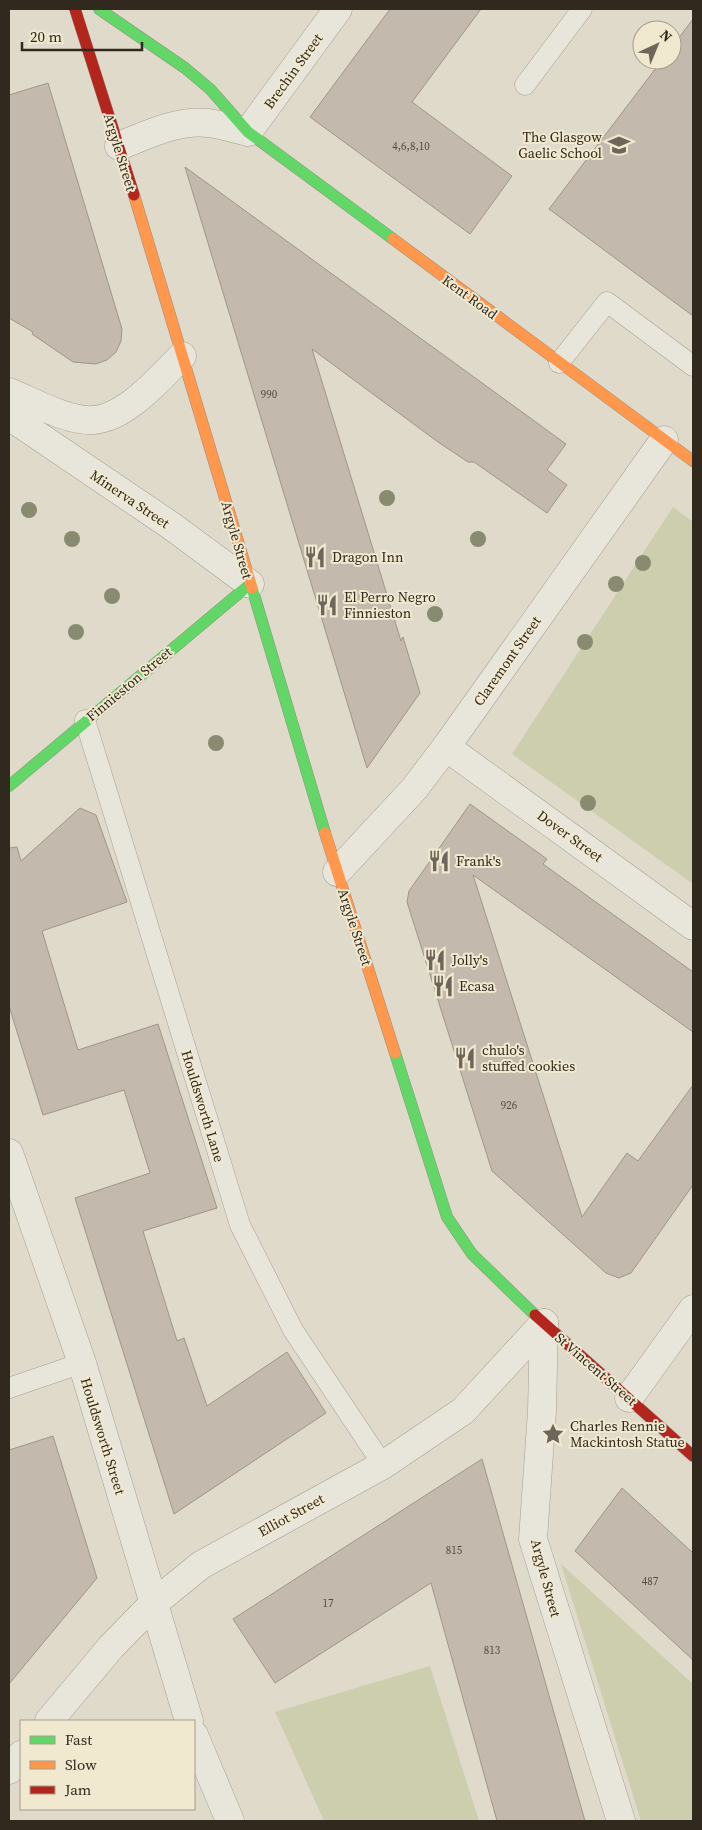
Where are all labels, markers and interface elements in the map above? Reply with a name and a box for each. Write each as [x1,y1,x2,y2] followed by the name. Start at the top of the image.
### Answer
[22,20,142,52] scale bar
[632,20,682,70] north arrow
[655,25,677,46] text: N
[30,26,62,47] text: 20 m
[259,29,327,113] street label: Brechin Street
[99,111,141,194] street label: Argyle Street
[518,127,602,163] place label: The Glasgow Gaelic School
[606,132,632,158] school or university icon: The Glasgow Gaelic School
[392,139,430,154] house number: 4,6,8,10
[438,270,502,324] street label: Kent Road
[261,387,278,402] house number: 990
[86,465,174,533] street label: Minerva Street
[216,499,258,582] street label: Argyle Street
[302,544,328,570] restaurant icon: Dragon Inn
[332,547,404,567] place label: Dragon Inn
[344,587,436,623] place label: El Perro Negro Finnieston
[314,592,340,618] restaurant icon: El Perro Negro Finnieston
[469,612,546,710] street label: Claremont Street
[82,642,177,726] street label: Finnieston Street
[533,805,607,867] street label: Dover Street
[426,848,452,874] restaurant icon: Frank's
[456,851,501,871] place label: Frank's
[333,886,377,969] street label: Argyle Street
[422,947,448,973] restaurant icon: Jolly's
[451,950,488,970] place label: Jolly's
[430,973,456,999] restaurant icon: Ecasa
[459,976,495,996] place label: Ecasa
[482,1040,575,1076] place label: chulo's stuffed cookies
[452,1045,478,1071] restaurant icon: chulo's stuffed cookies
[176,1048,230,1164] street label: Houldsworth Lane
[501,1098,518,1113] house number: 926
[551,1328,642,1410] street label: St Vincent Street
[76,1375,130,1497] street label: Houldsworth Street
[570,1416,685,1452] place label: Charles Rennie Mackintosh Statue
[540,1421,566,1447] place icon: Charles Rennie Mackintosh Statue
[254,1488,328,1541] street label: Elliot Street
[526,1537,566,1620] street label: Argyle Street
[446,1543,463,1558] house number: 815
[642,1574,659,1589] house number: 487
[323,1596,334,1611] house number: 17
[484,1643,501,1658] house number: 813
[20,1720,195,1810] legend
[65,1729,92,1750] text: Fast
[65,1754,97,1775] text: Slow
[64,1779,92,1800] text: Jam

